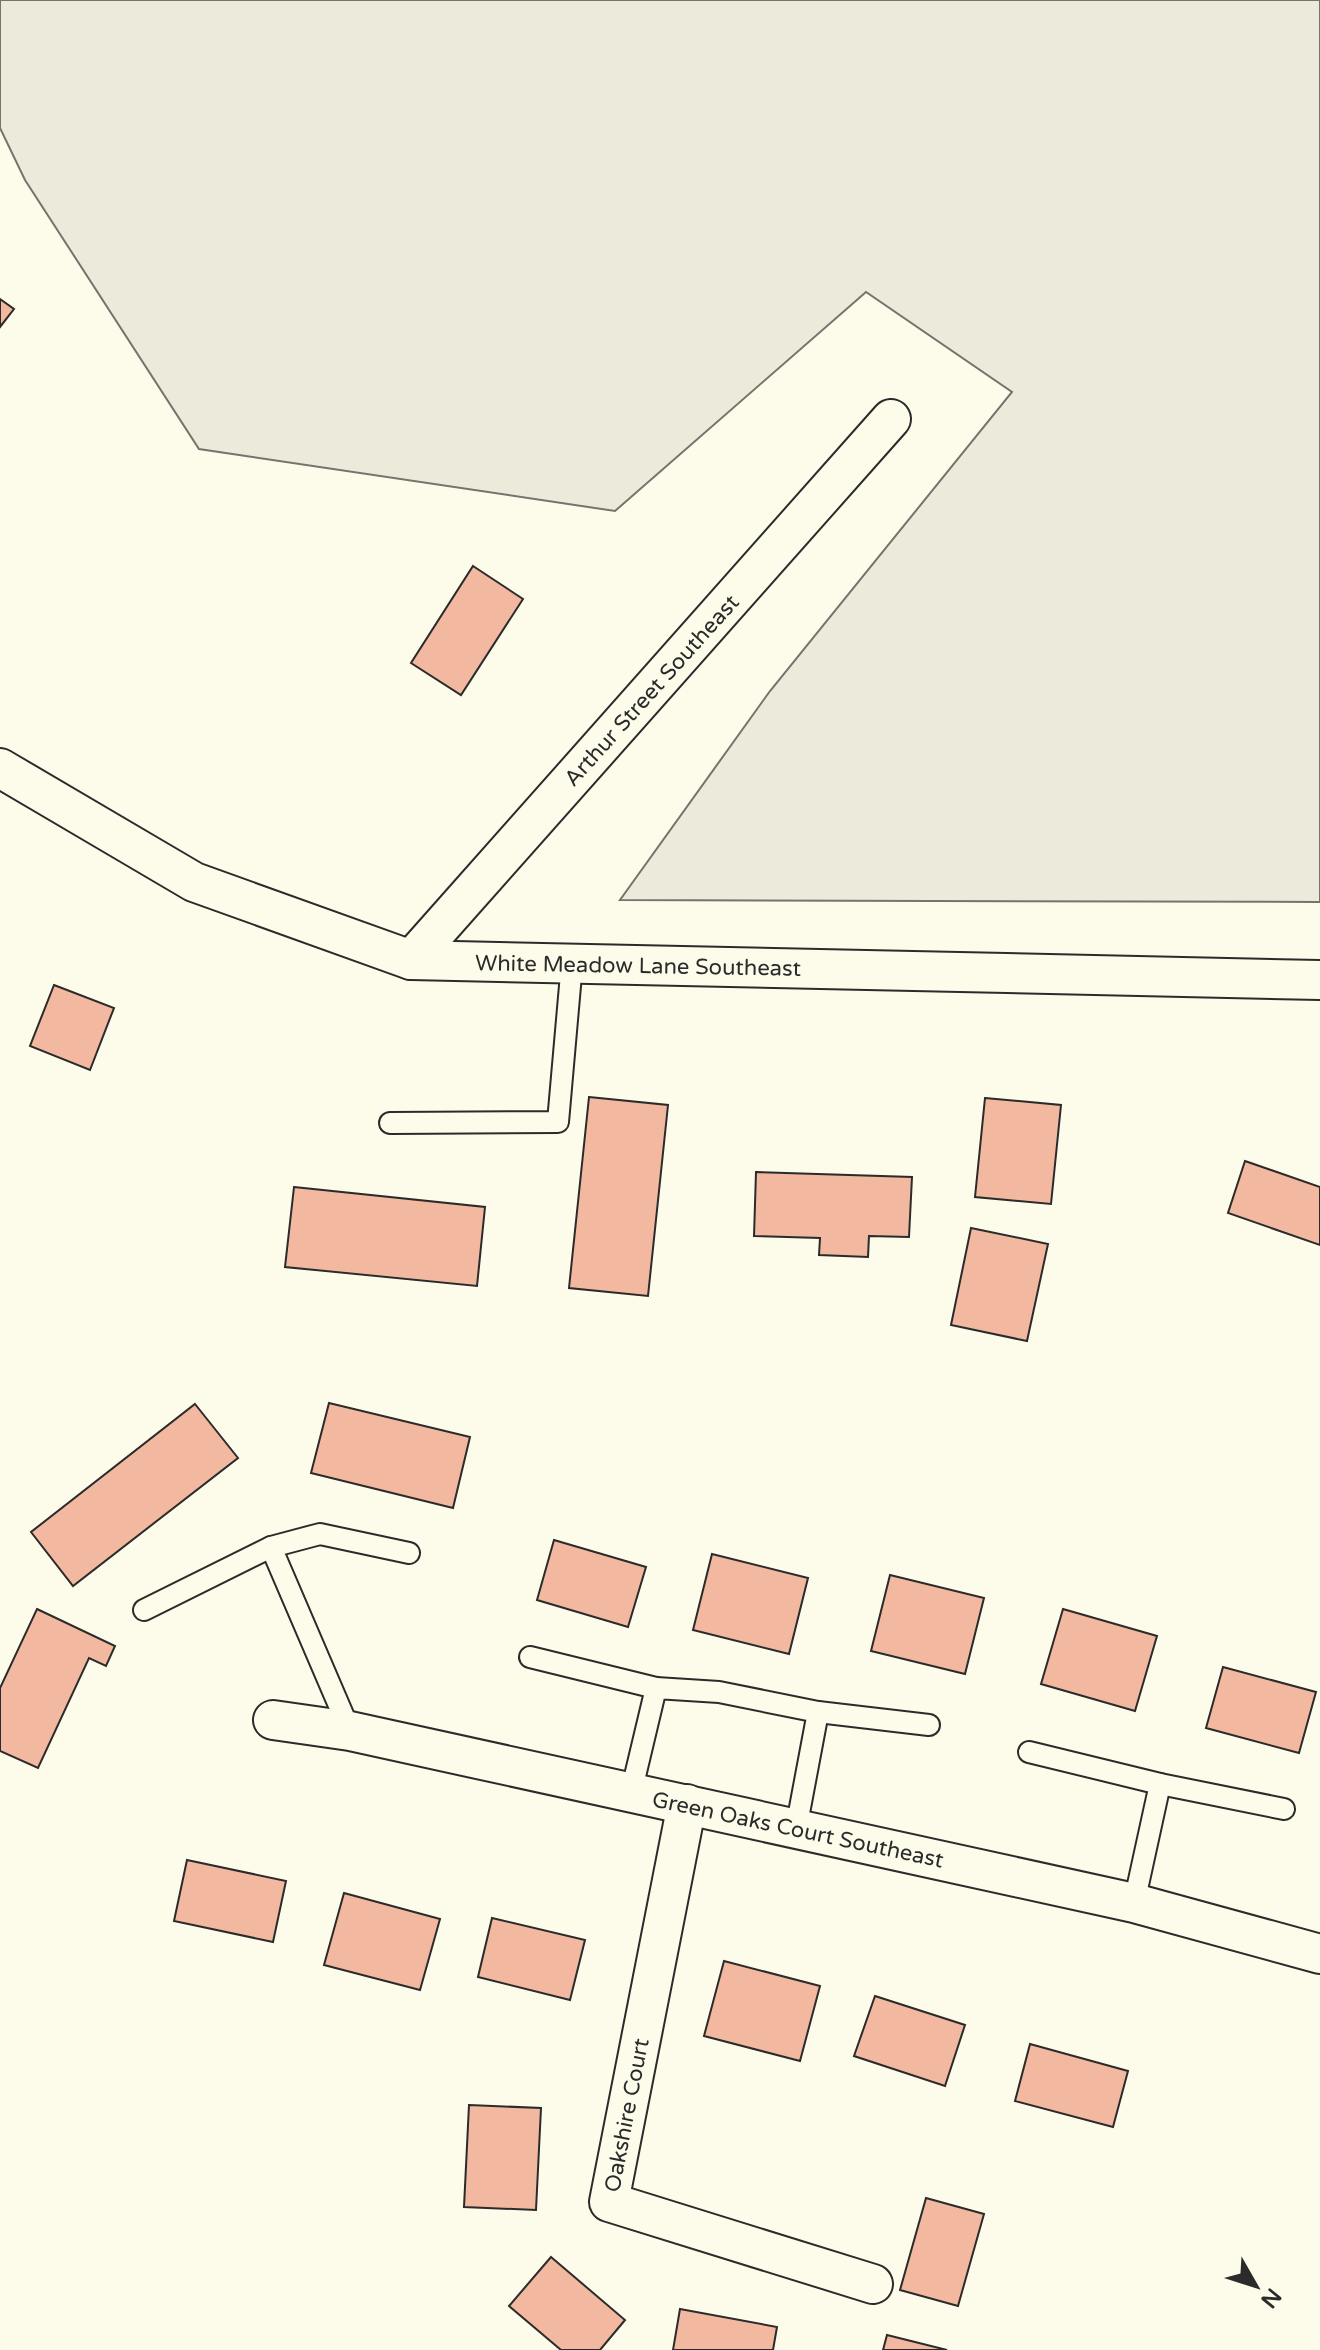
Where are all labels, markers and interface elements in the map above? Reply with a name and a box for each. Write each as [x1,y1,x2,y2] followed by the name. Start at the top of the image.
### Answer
[559,590,745,792] street label: Arthur Street Southeast
[475,950,801,982] street label: White Meadow Lane Southeast
[650,1786,946,1874] street label: Green Oaks Court Southeast
[599,2036,655,2194] street label: Oakshire Court
[1216,2246,1296,2326] north arrow
[1255,2283,1286,2313] text: N

